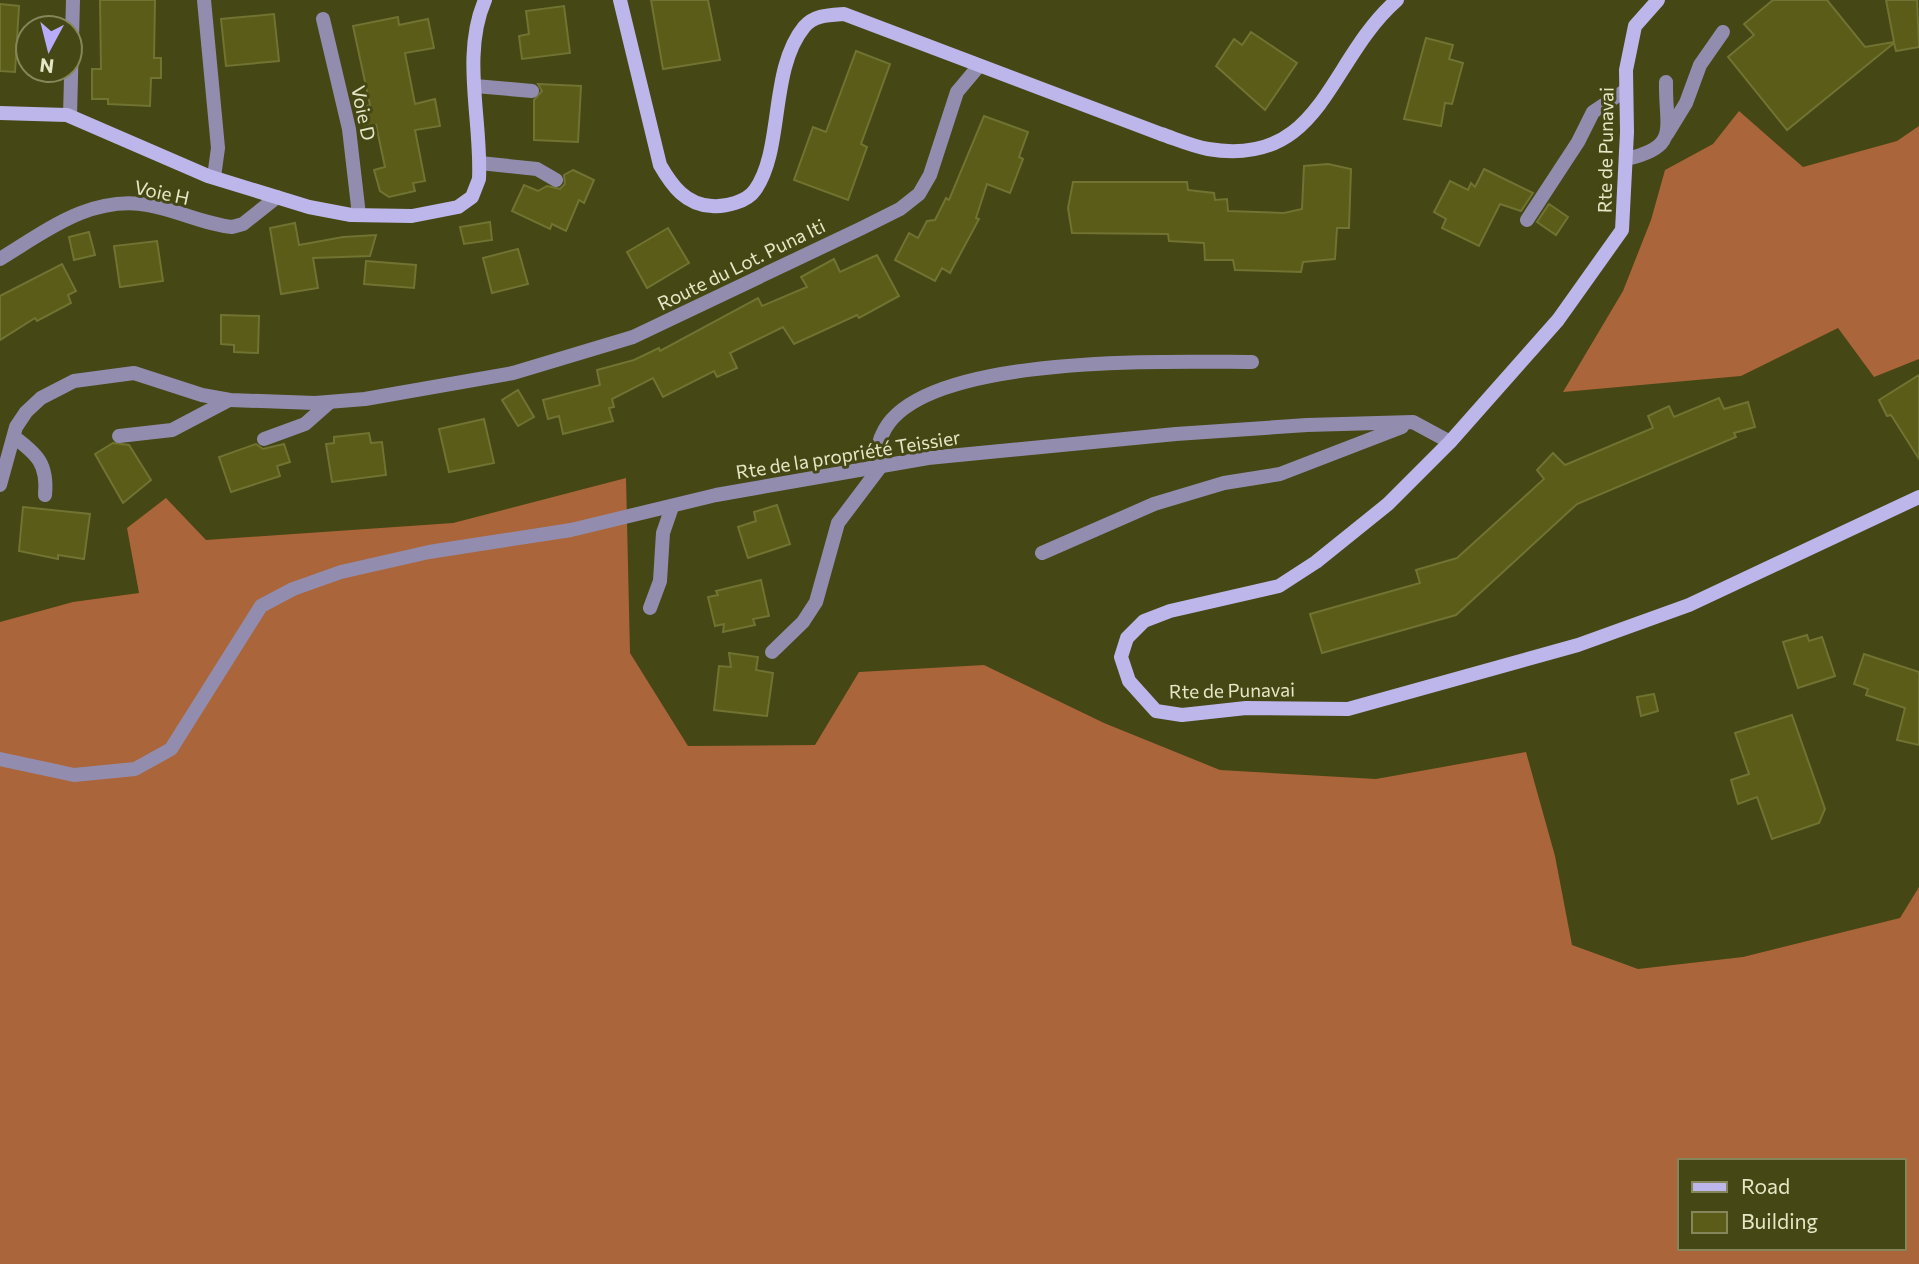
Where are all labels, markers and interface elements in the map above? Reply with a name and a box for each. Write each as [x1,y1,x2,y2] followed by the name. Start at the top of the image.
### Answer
[14,14,84,84] north arrow
[38,54,55,79] text: N
[347,83,381,143] street label: Voie D
[1592,87,1618,213] street label: Rte de Punavai
[132,175,192,209] street label: Voie H
[653,213,829,315] street label: Route du Lot. Puna Iti
[734,425,962,483] street label: Rte de la propriété Teissier
[1169,677,1295,703] street label: Rte de Punavai
[1678,1159,1905,1250] legend
[1741,1173,1790,1198] text: Road
[1741,1208,1818,1233] text: Building

